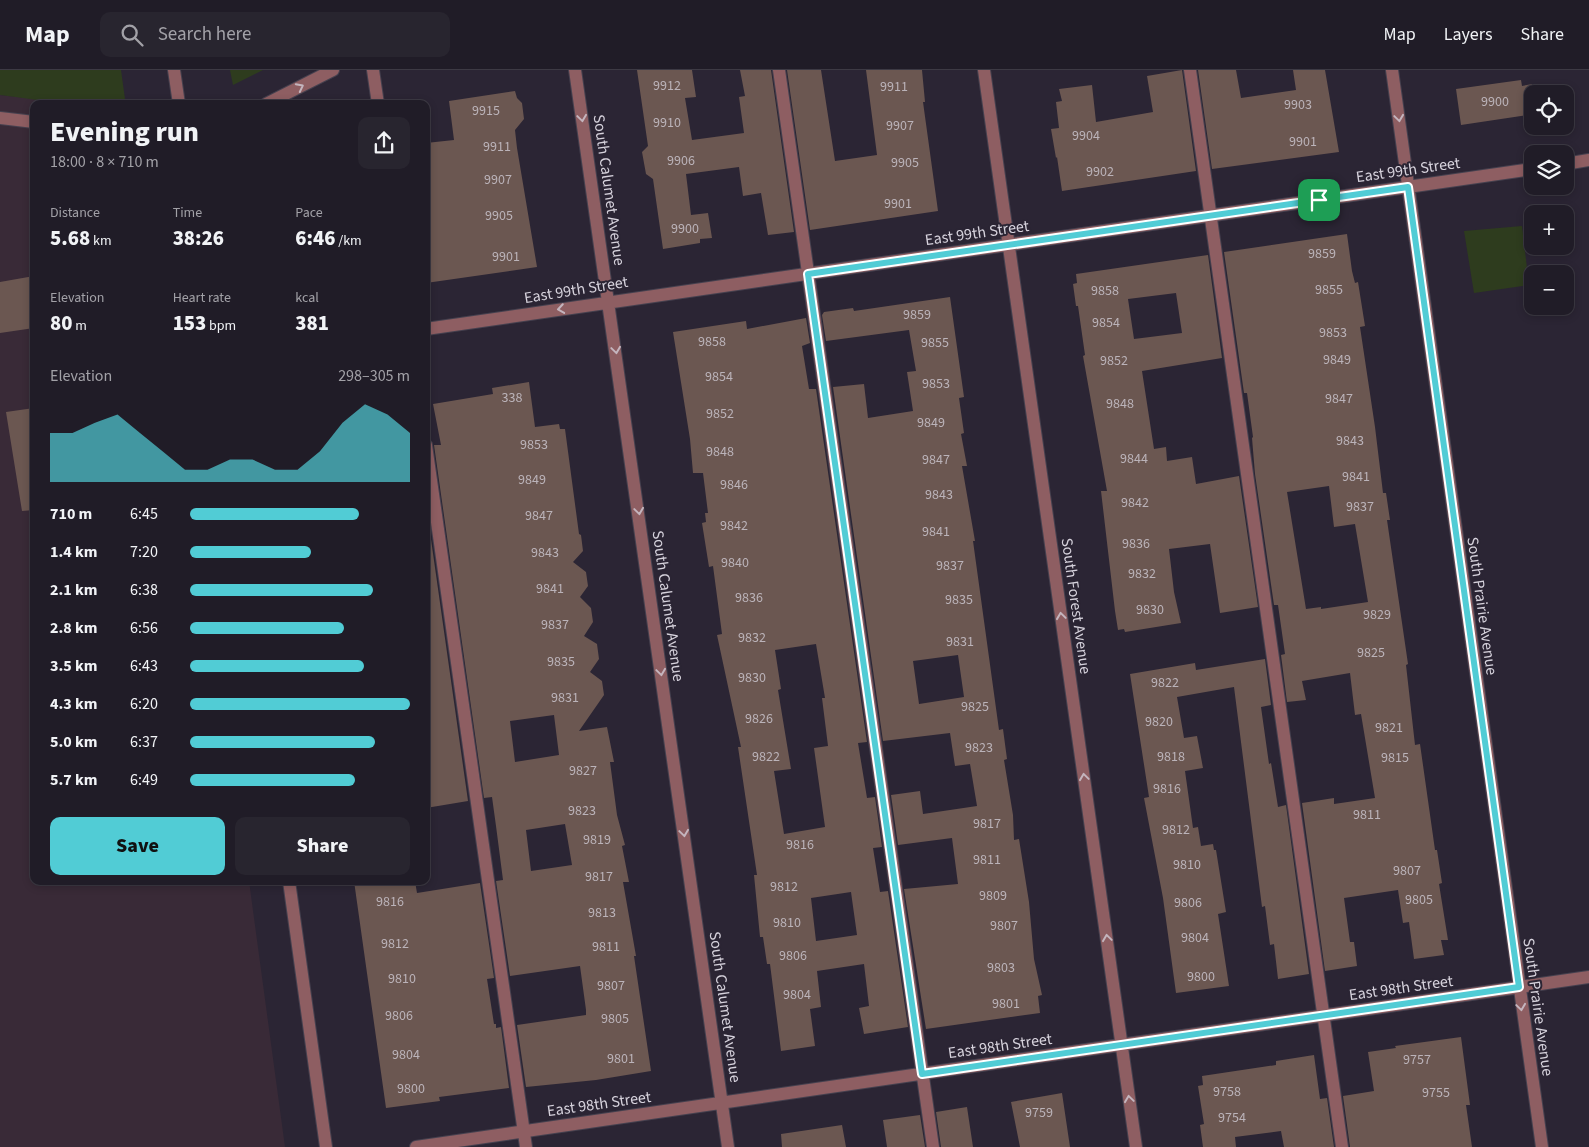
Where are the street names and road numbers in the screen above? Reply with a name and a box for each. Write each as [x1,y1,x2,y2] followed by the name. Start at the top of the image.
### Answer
[588,113,630,267] street label: South Calumet Avenue
[1355,152,1462,188] street label: East 99th Street
[924,215,1031,251] street label: East 99th Street
[523,271,630,309] street label: East 99th Street
[647,529,689,683] street label: South Calumet Avenue
[1461,535,1503,677] street label: South Prairie Avenue
[1056,537,1096,676] street label: South Forest Avenue
[704,930,746,1084] street label: South Calumet Avenue
[1517,936,1559,1078] street label: South Prairie Avenue
[1348,970,1455,1006] street label: East 98th Street
[947,1028,1054,1064] street label: East 98th Street
[546,1086,653,1122] street label: East 98th Street

